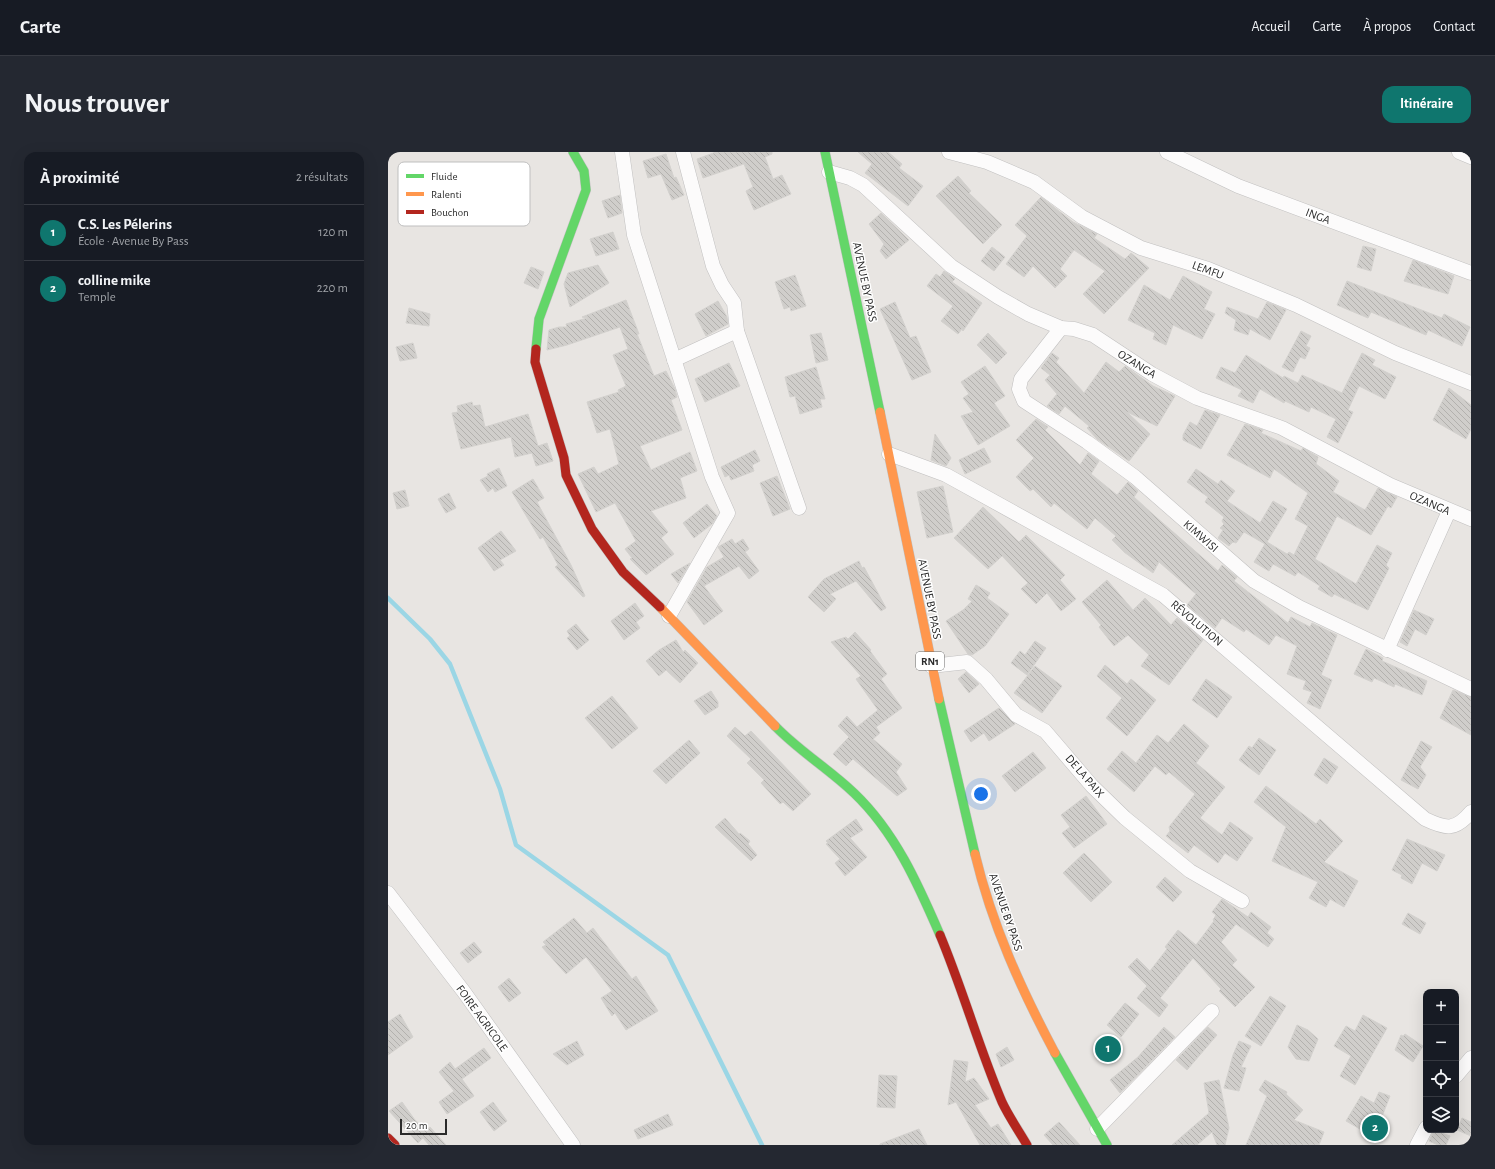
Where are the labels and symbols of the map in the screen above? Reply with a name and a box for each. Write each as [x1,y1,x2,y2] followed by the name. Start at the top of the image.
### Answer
[398,162,530,226] legend
[431,171,458,182] text: Fluide
[431,189,462,200] text: Ralenti
[1304,206,1332,226] street label: INGA
[431,207,469,218] text: Bouchon
[851,241,879,323] street label: AVENUE BY PASS
[1190,259,1226,281] street label: LEMFU
[1116,348,1158,381] street label: OZANGA
[1408,489,1452,517] street label: OZANGA
[1181,518,1221,554] street label: KIMWISI
[916,558,944,640] street label: AVENUE BY PASS
[1169,597,1226,648] street label: RÉVOLUTION
[916,652,944,670] road number: RN1
[1063,752,1107,800] street label: DE LA PAIX
[971,784,991,804] your location
[987,872,1025,953] street label: AVENUE BY PASS
[454,983,510,1054] street label: FOIRE AGRICOLE
[1095,1034,1121,1064] pin: 1
[1362,1113,1388,1143] pin: 2
[400,1117,447,1136] scale bar

